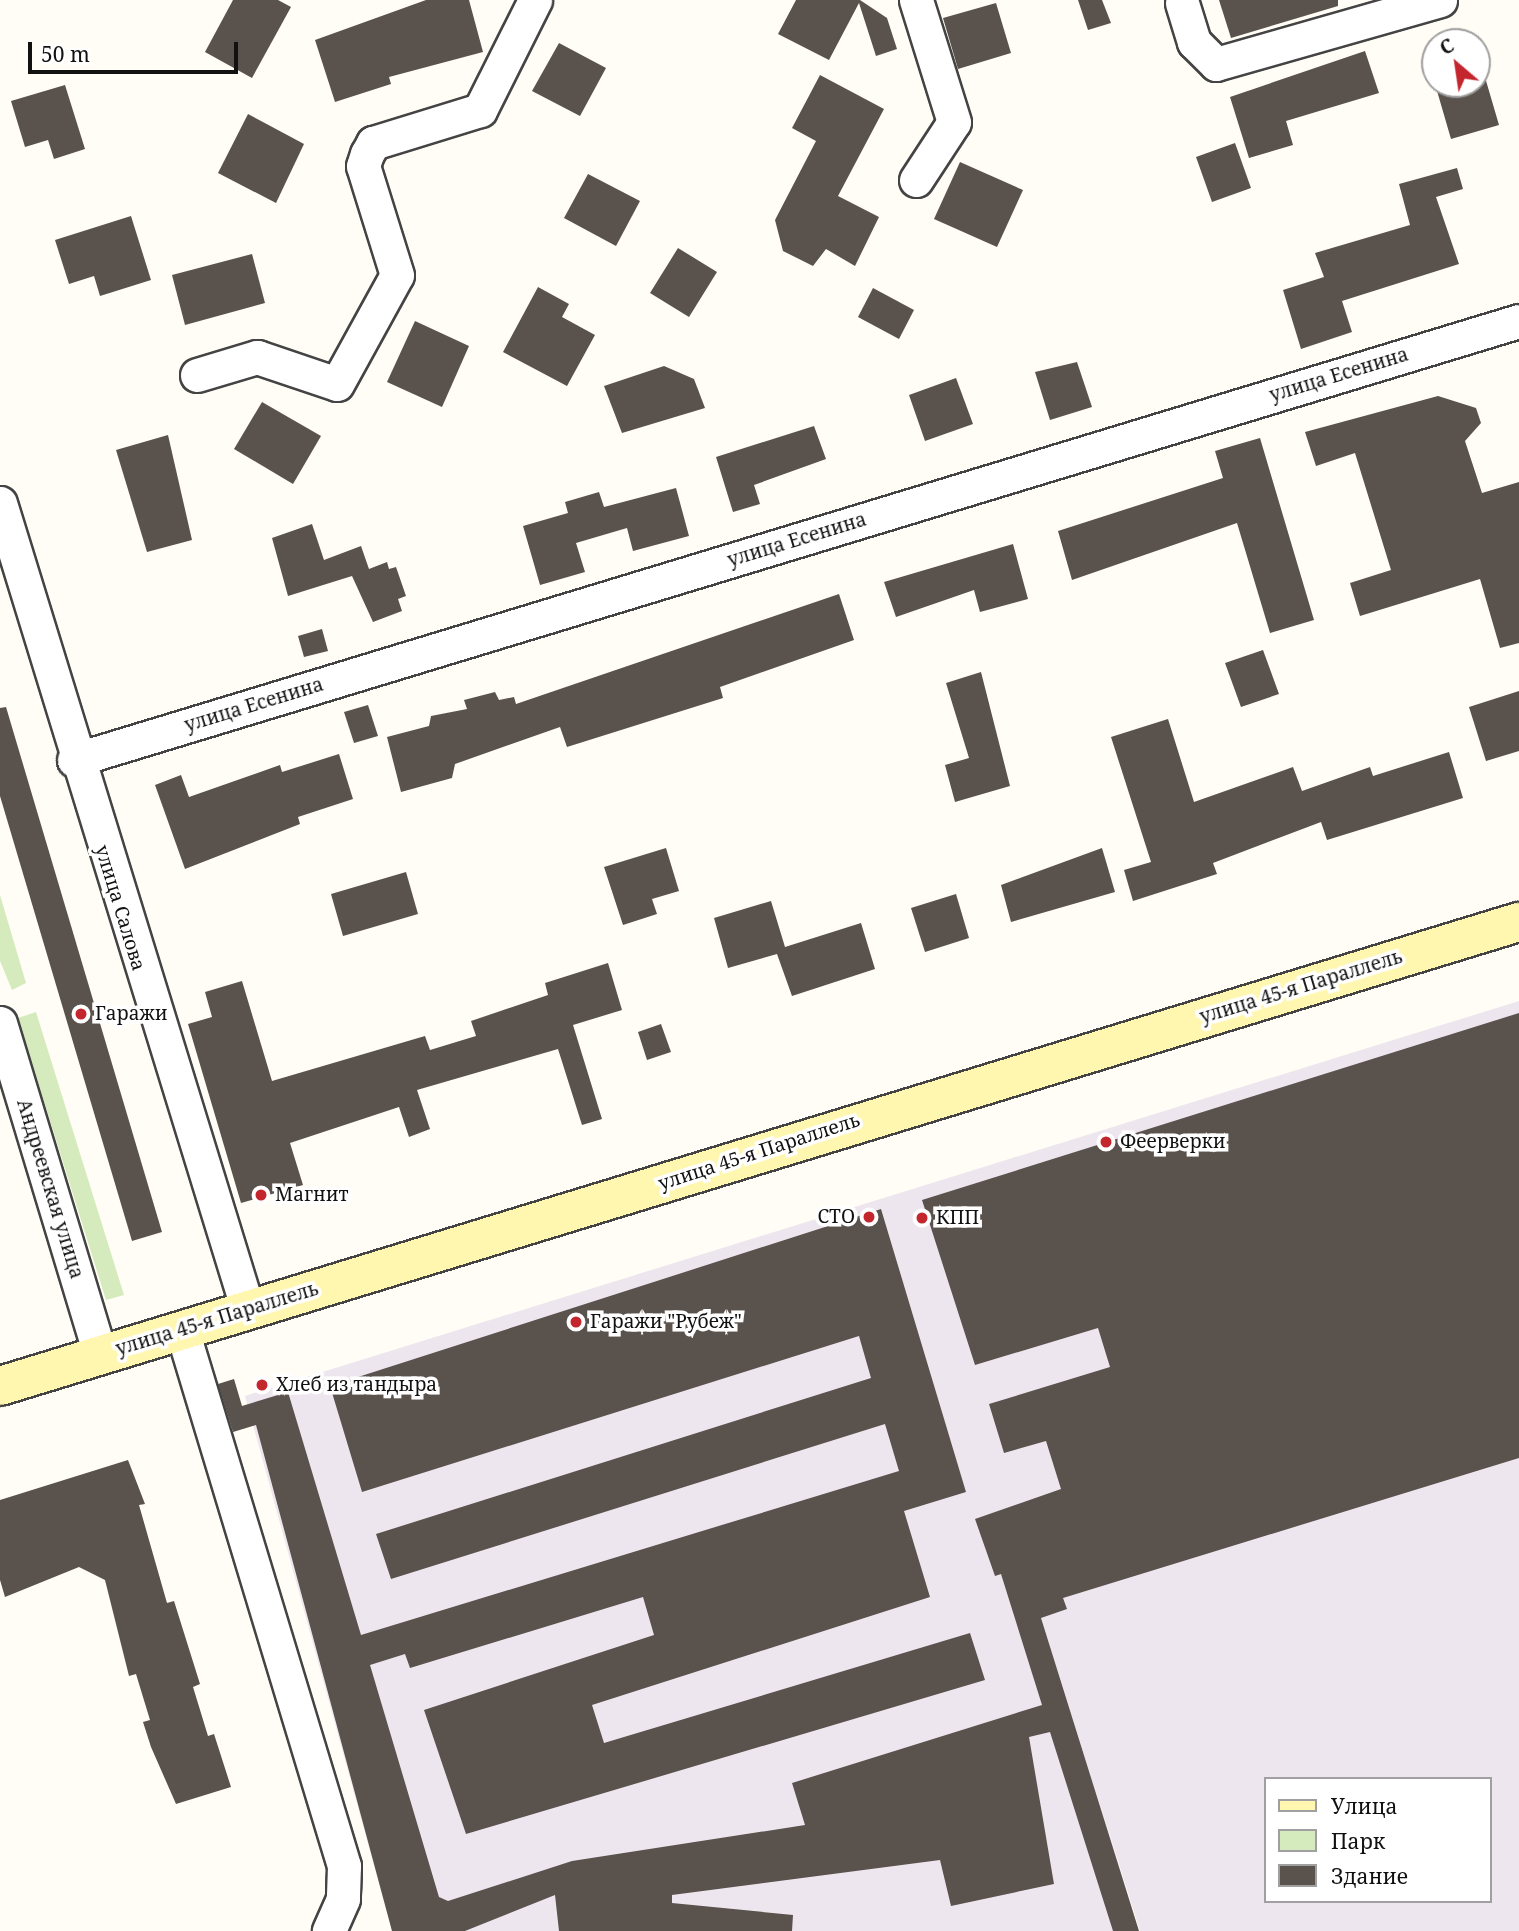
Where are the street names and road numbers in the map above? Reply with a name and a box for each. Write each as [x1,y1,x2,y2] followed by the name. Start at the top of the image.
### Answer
[1267,343,1411,407] street label: улица Есенина
[725,508,869,572] street label: улица Есенина
[182,673,326,737] street label: улица Есенина
[90,842,150,974] street label: улица Салова
[1197,945,1405,1029] street label: улица 45-я Параллель
[12,1096,88,1282] street label: Андреевская улица
[655,1109,863,1195] street label: улица 45-я Параллель
[113,1277,321,1361] street label: улица 45-я Параллель

